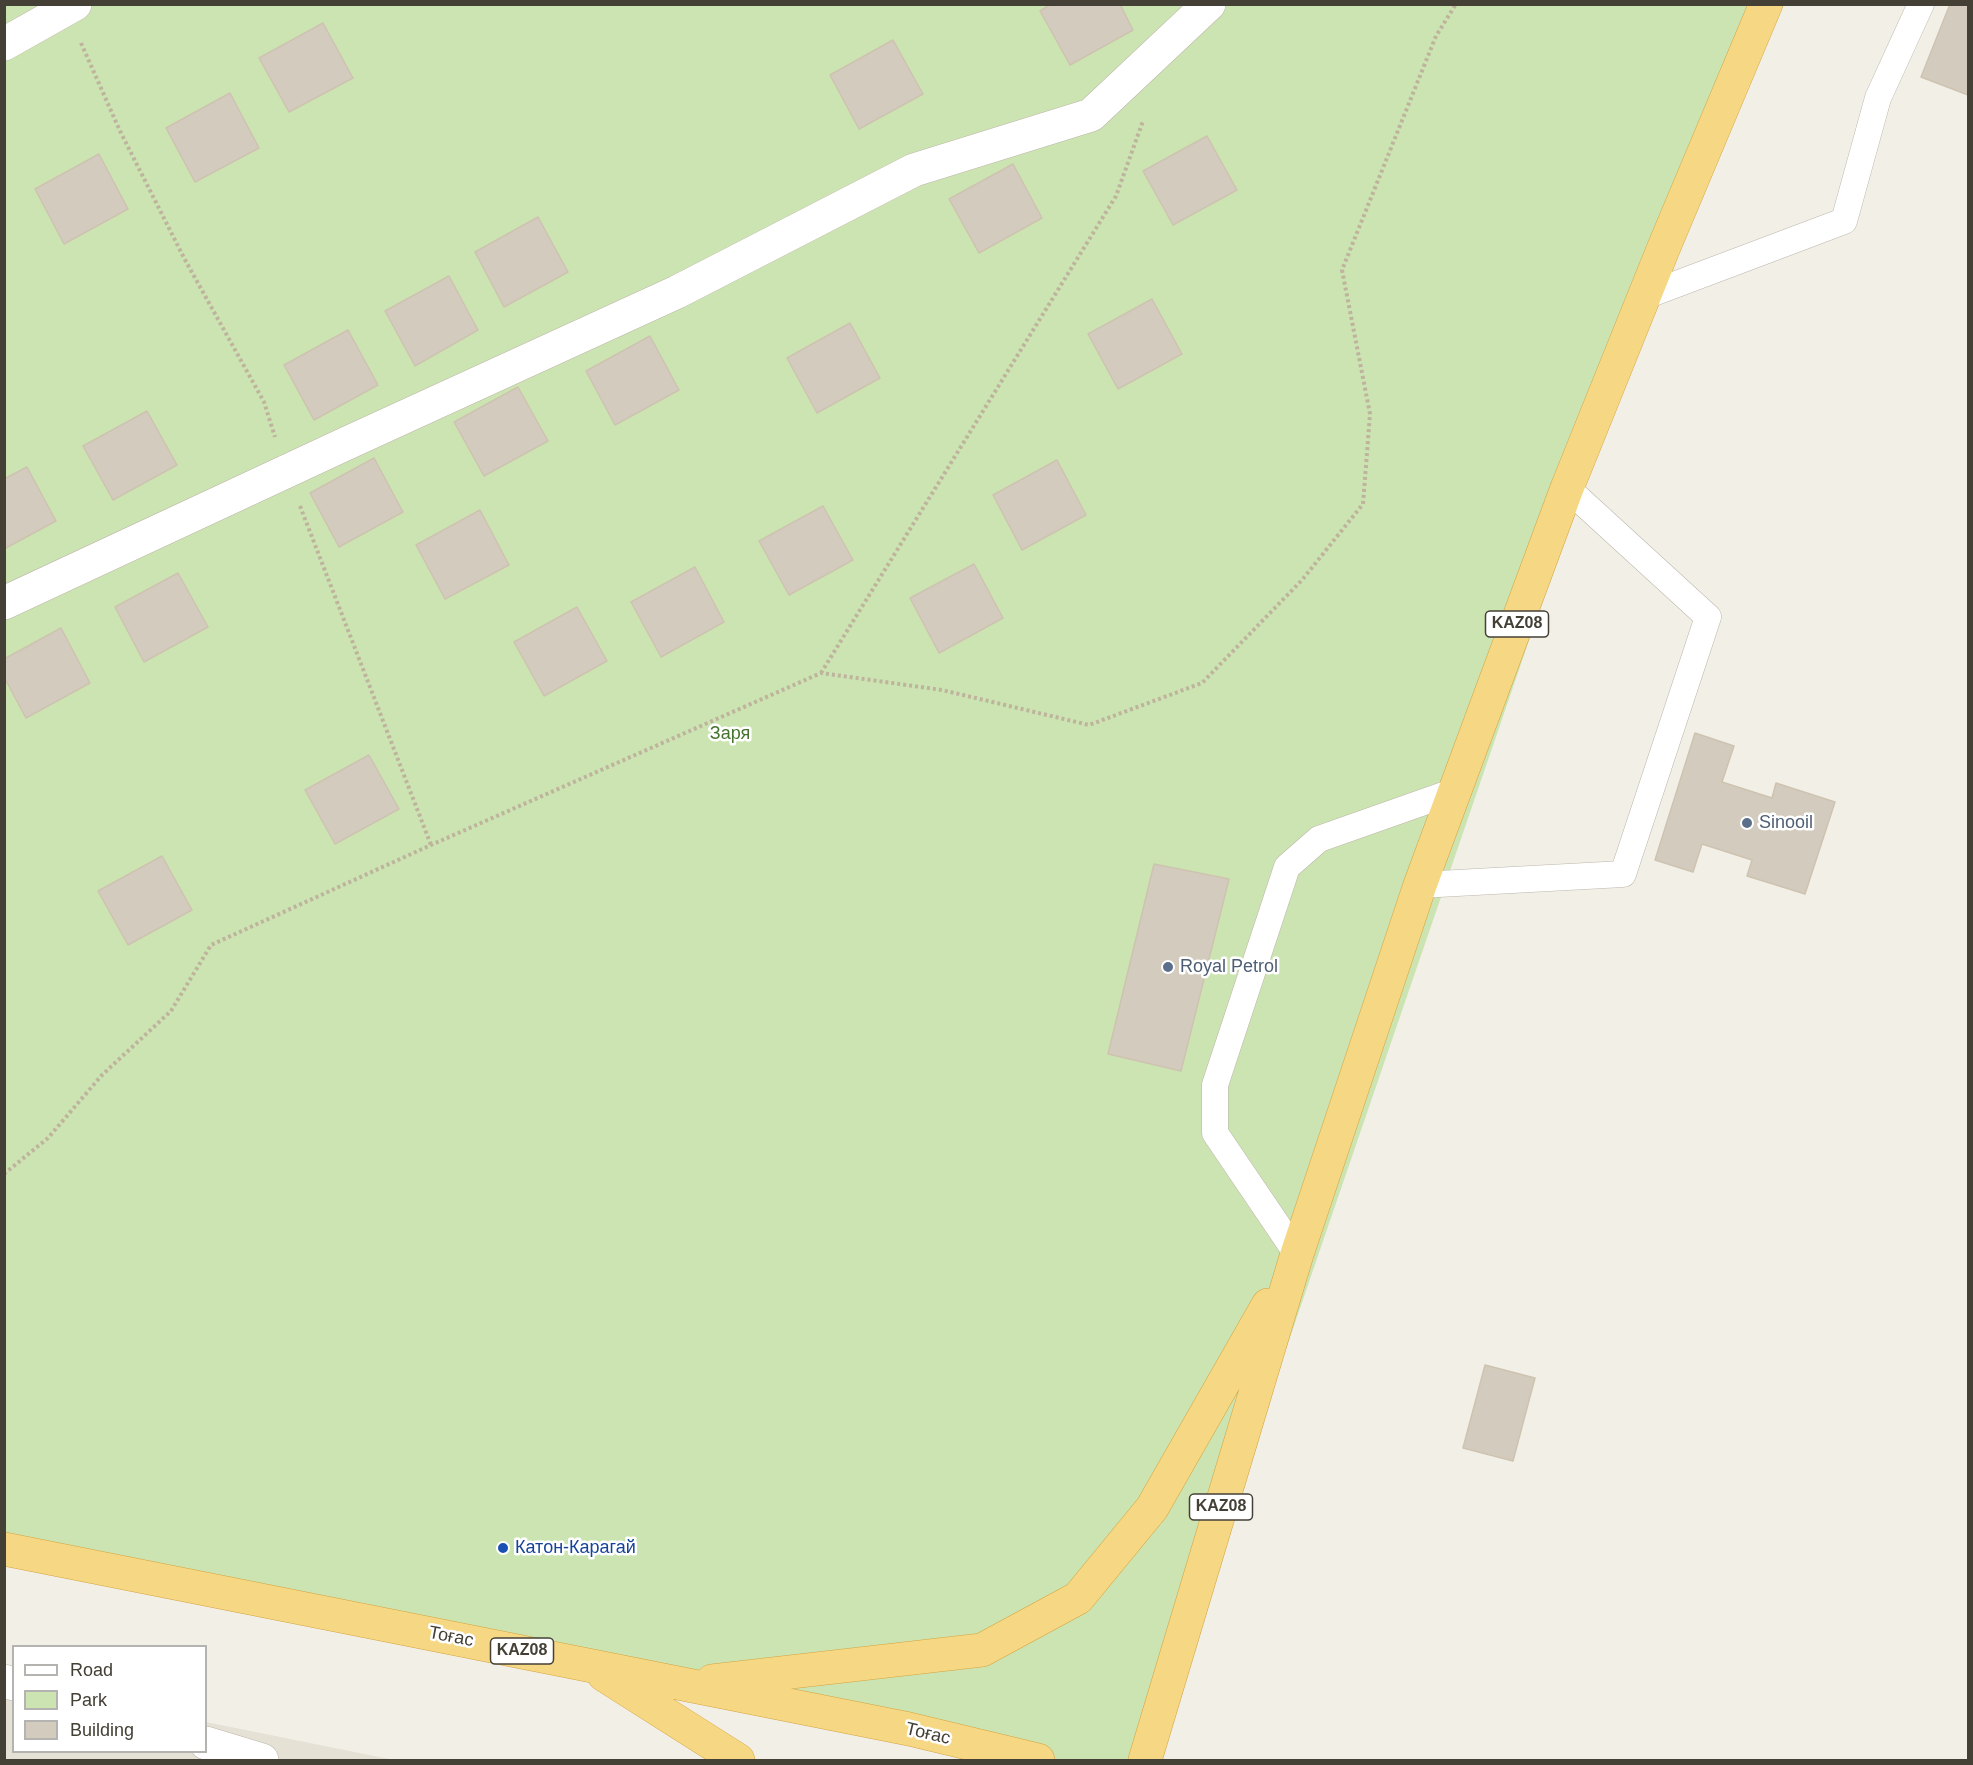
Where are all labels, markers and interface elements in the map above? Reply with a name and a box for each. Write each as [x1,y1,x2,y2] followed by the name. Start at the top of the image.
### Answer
[1486,611,1549,637] road number: KAZ08
[710,723,750,745] park label: Заря
[1759,812,1813,834] place label: Sinooil
[1740,816,1754,830] marker: Sinooil
[1180,956,1278,978] place label: Royal Petrol
[1161,960,1175,974] marker: Royal Petrol
[1190,1494,1252,1520] road number: KAZ08
[515,1537,636,1559] place label: Катон-Карагай
[496,1541,510,1555] marker: Катон-Карагай
[427,1622,475,1652] street label: Тоғас
[490,1638,554,1664] road number: KAZ08
[12,1645,207,1753] legend
[70,1660,113,1680] text: Road
[70,1690,107,1710] text: Park
[904,1718,952,1750] street label: Тоғас
[70,1720,134,1740] text: Building

